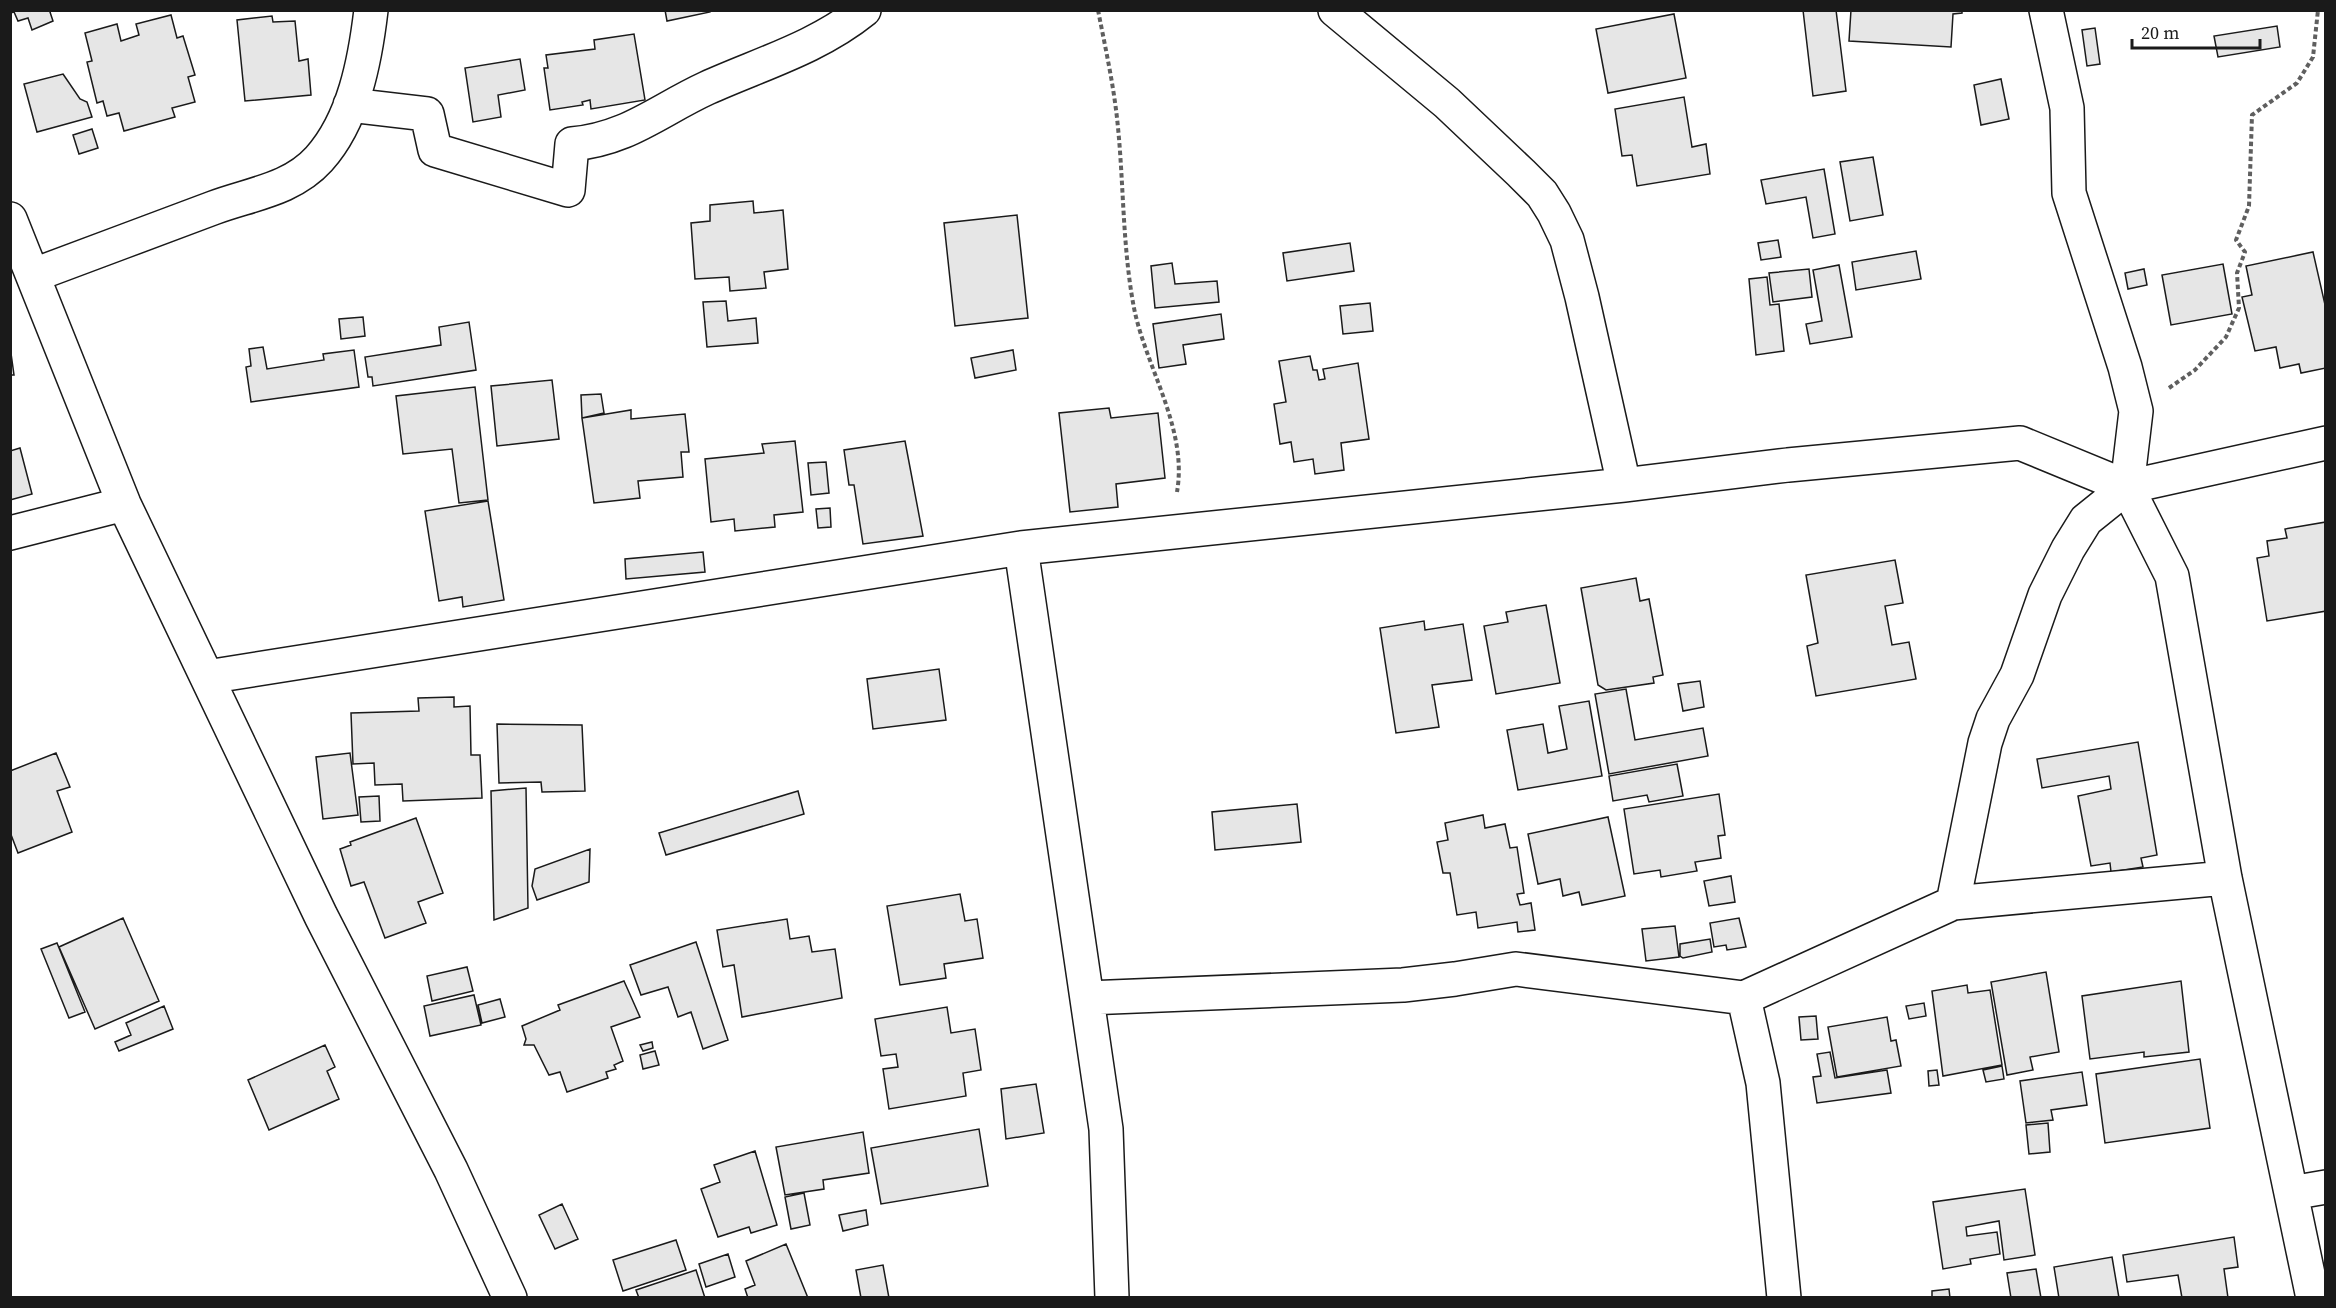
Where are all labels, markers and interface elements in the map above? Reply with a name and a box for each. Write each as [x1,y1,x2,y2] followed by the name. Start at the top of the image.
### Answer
[2132,12,2260,50] scale bar
[2141,20,2179,45] text: 20 m

